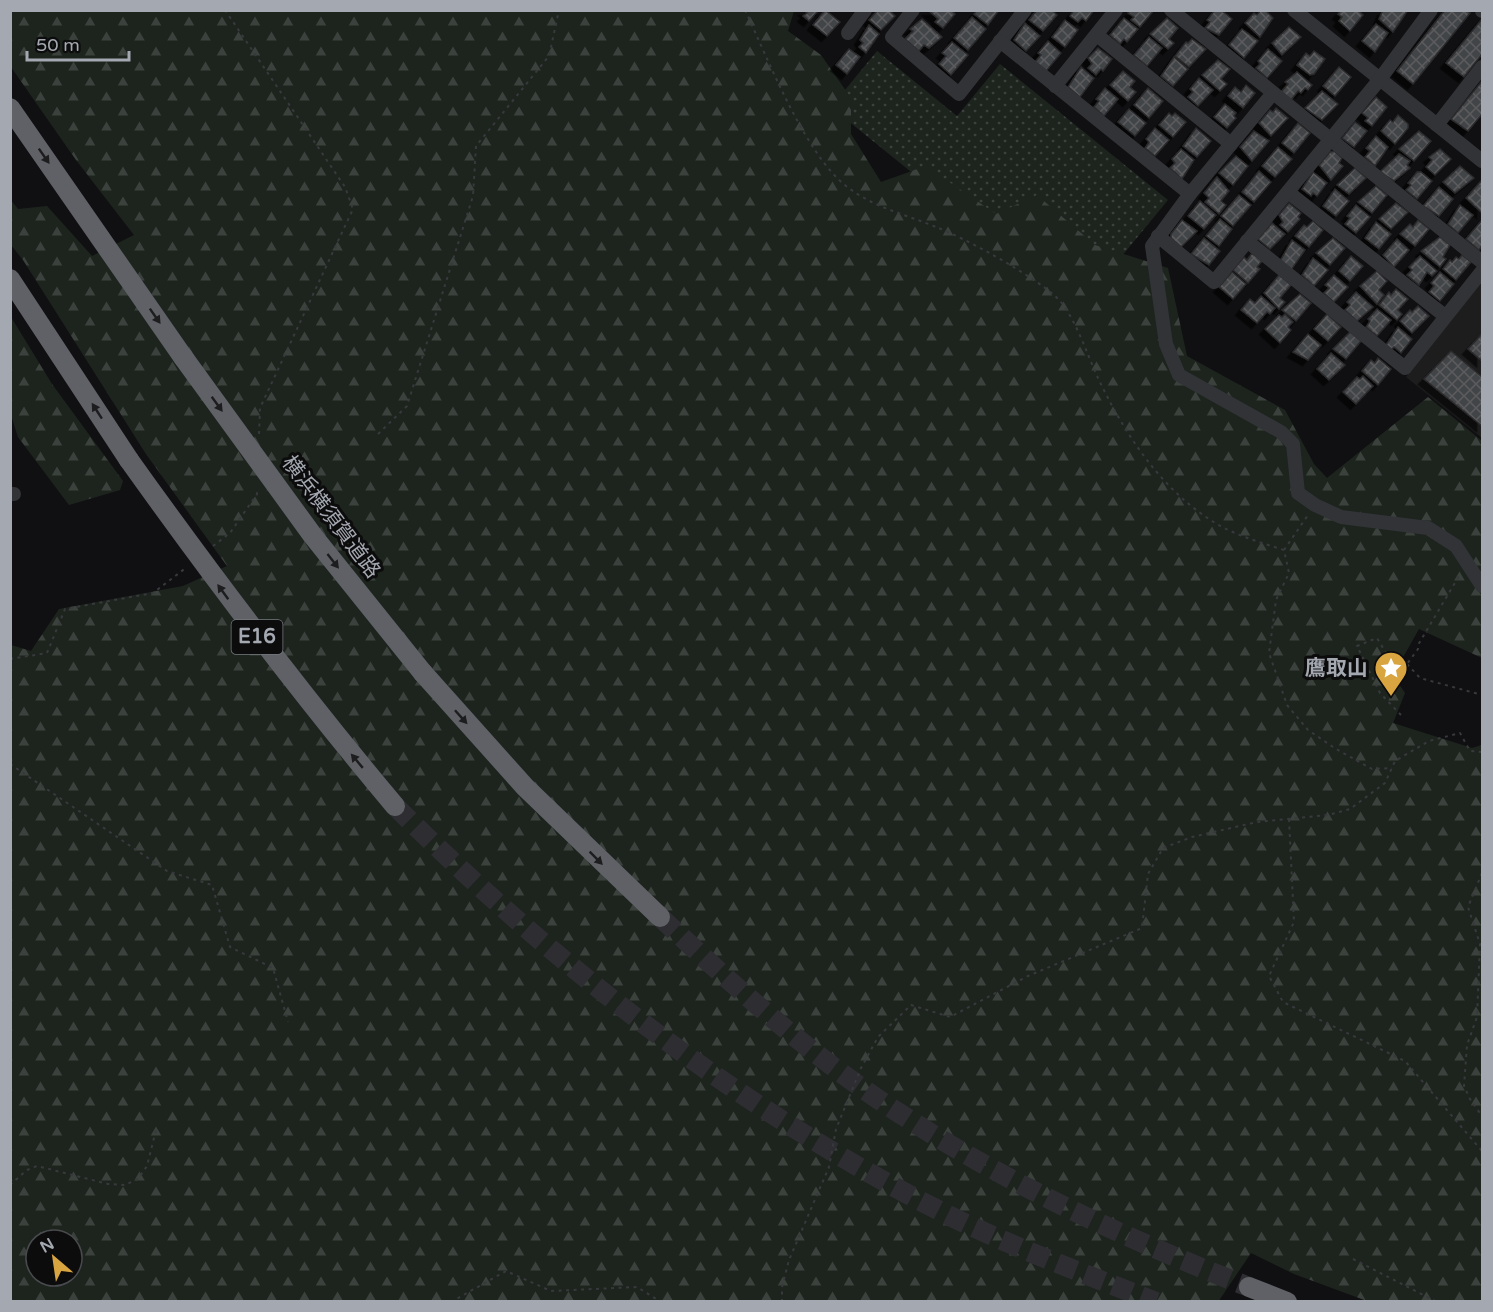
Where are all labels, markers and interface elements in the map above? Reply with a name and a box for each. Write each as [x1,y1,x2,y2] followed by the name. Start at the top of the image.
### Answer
[27,24,129,62] scale bar
[36,34,80,56] text: 50 m
[38,148,50,164] one-way arrow
[149,308,161,324] one-way arrow
[211,397,223,412] one-way arrow
[91,404,103,420] one-way arrow
[277,451,385,583] street label: 横浜横須賀道路
[326,554,338,569] one-way arrow
[217,584,229,600] one-way arrow
[232,620,282,654] road number: E16
[1373,650,1409,697] place icon: 鷹取山
[1305,656,1368,681] place label: 鷹取山
[454,710,468,725] one-way arrow
[351,754,364,769] one-way arrow
[589,851,604,865] one-way arrow
[24,1228,84,1288] north arrow
[37,1234,58,1258] text: N

